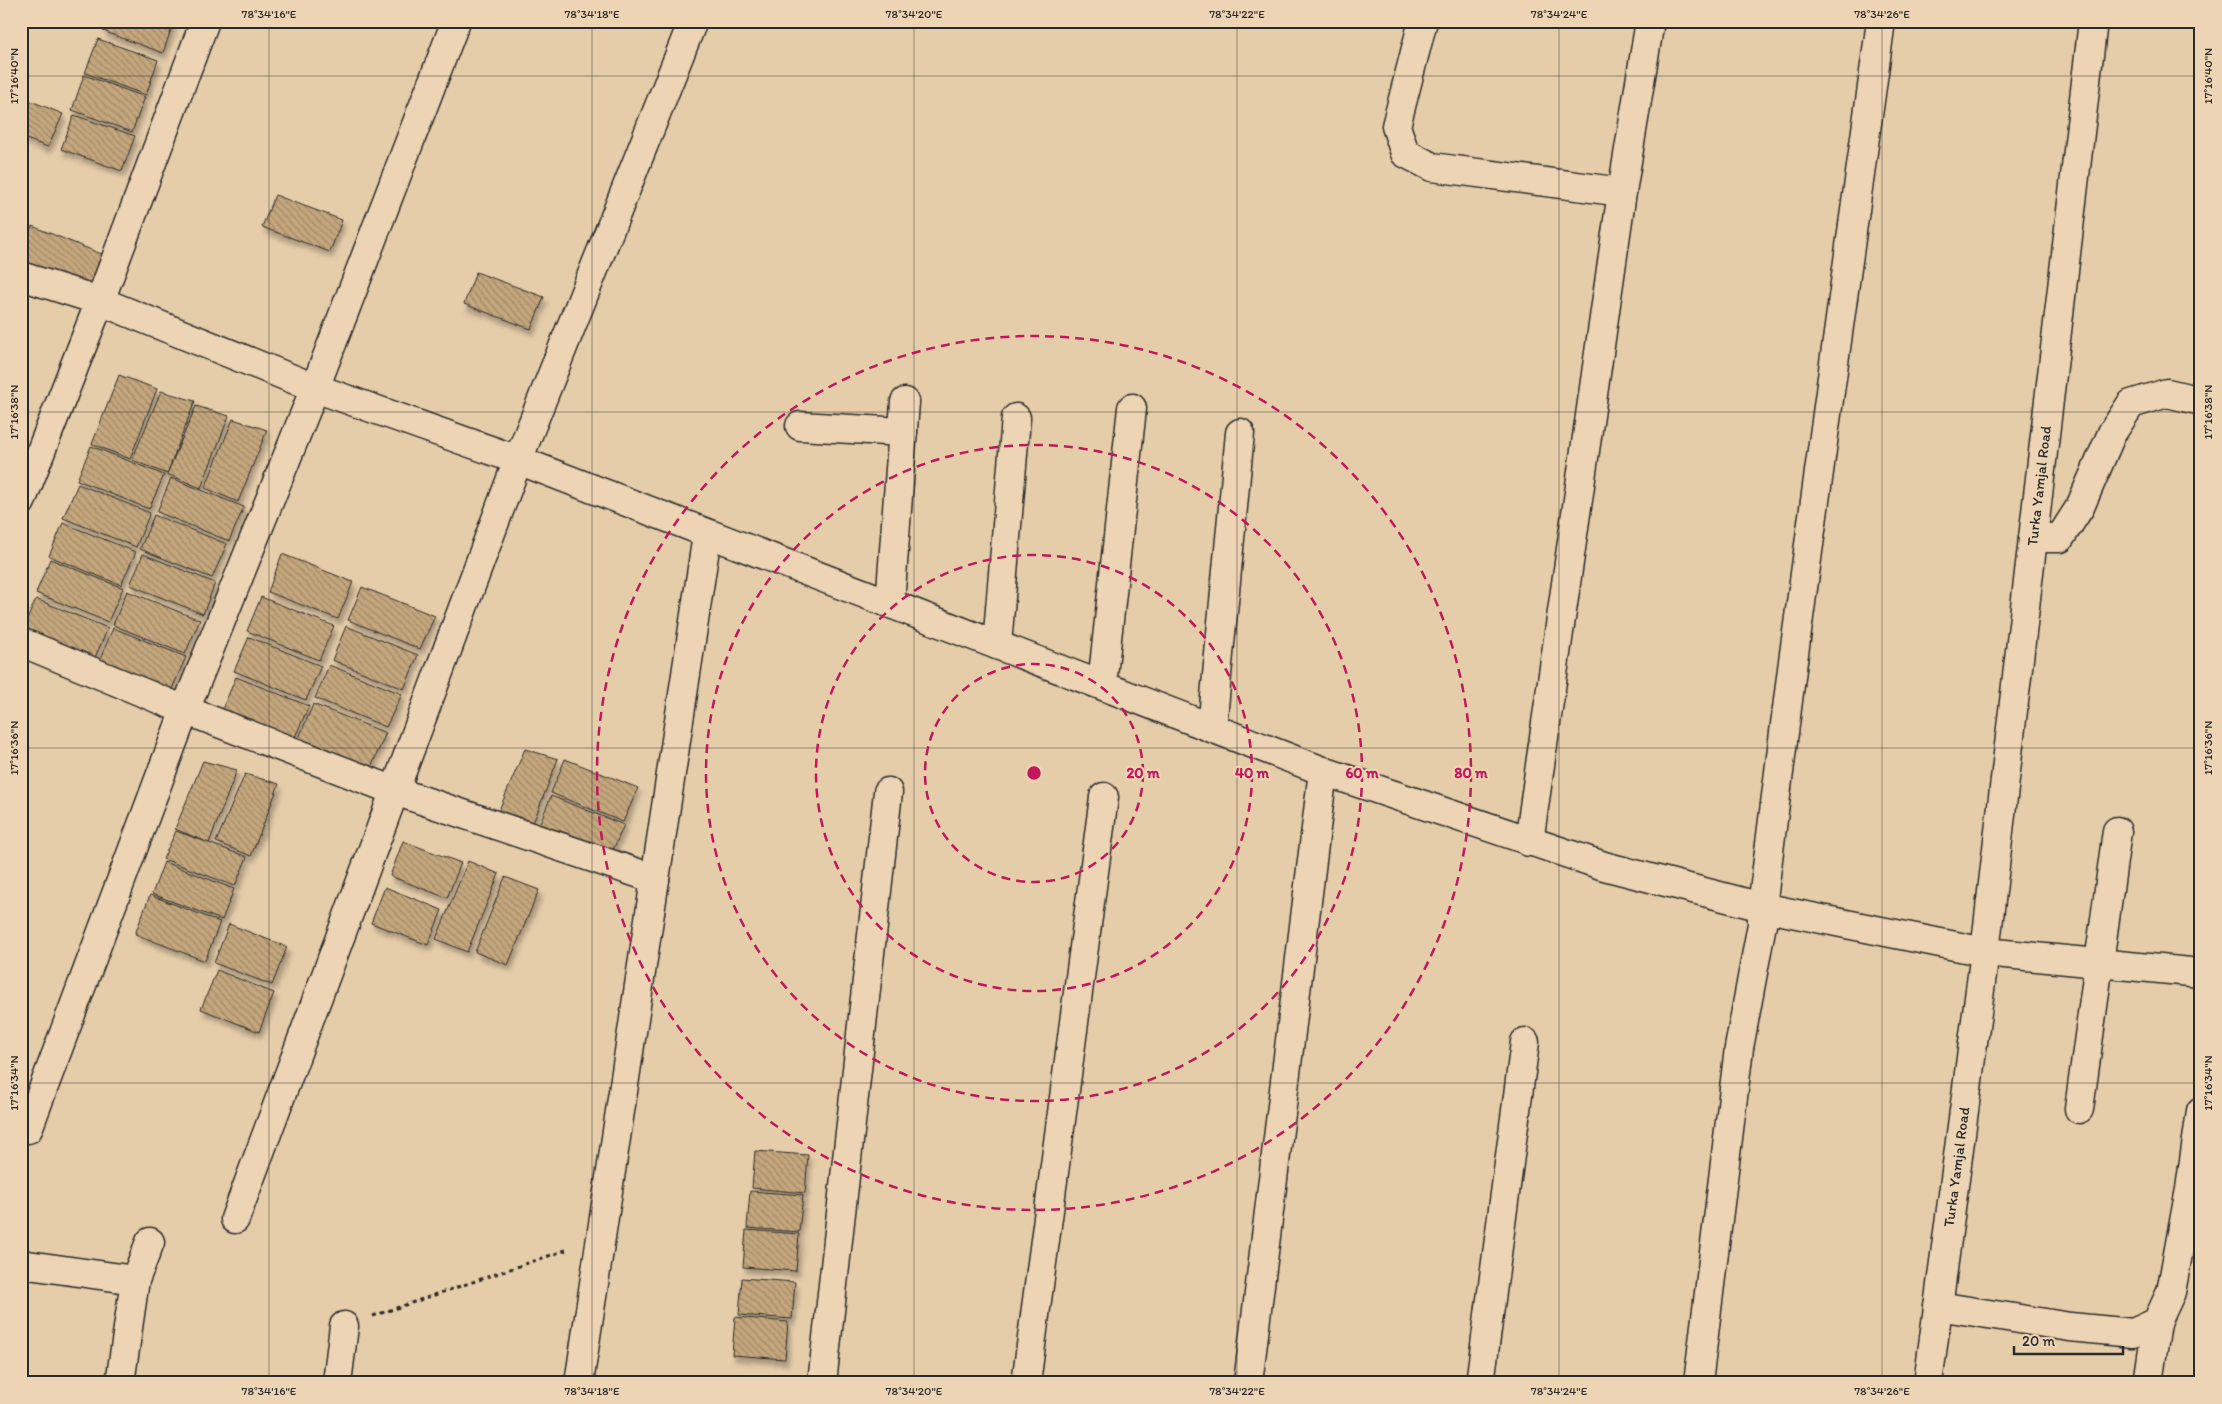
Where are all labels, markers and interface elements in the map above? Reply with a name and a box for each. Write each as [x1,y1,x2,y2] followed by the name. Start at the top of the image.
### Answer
[242,7,297,21] text: 78°34'16"E
[564,7,620,21] text: 78°34'18"E
[886,7,943,21] text: 78°34'20"E
[1209,7,1265,21] text: 78°34'22"E
[1531,7,1588,21] text: 78°34'24"E
[1854,7,1910,21] text: 78°34'26"E
[7,48,21,104] text: 17°16'40"N
[2201,48,2215,104] text: 17°16'40"N
[7,385,21,439] text: 17°16'38"N
[2201,385,2215,439] text: 17°16'38"N
[2023,425,2055,547] street label: Turka Yamjal Road
[7,721,21,775] text: 17°16'36"N
[2201,721,2215,775] text: 17°16'36"N
[1025,764,1043,782] centre of rings
[1126,764,1160,782] text: 20 m
[1235,764,1270,782] text: 40 m
[1345,764,1379,782] text: 60 m
[1454,764,1488,782] text: 80 m
[7,1055,21,1111] text: 17°16'34"N
[2201,1055,2215,1111] text: 17°16'34"N
[1940,1106,1973,1228] street label: Turka Yamjal Road
[2014,1324,2123,1356] scale bar
[2022,1332,2056,1350] text: 20 m
[242,1384,297,1398] text: 78°34'16"E
[564,1384,620,1398] text: 78°34'18"E
[886,1384,943,1398] text: 78°34'20"E
[1209,1384,1265,1398] text: 78°34'22"E
[1531,1384,1588,1398] text: 78°34'24"E
[1854,1384,1910,1398] text: 78°34'26"E

